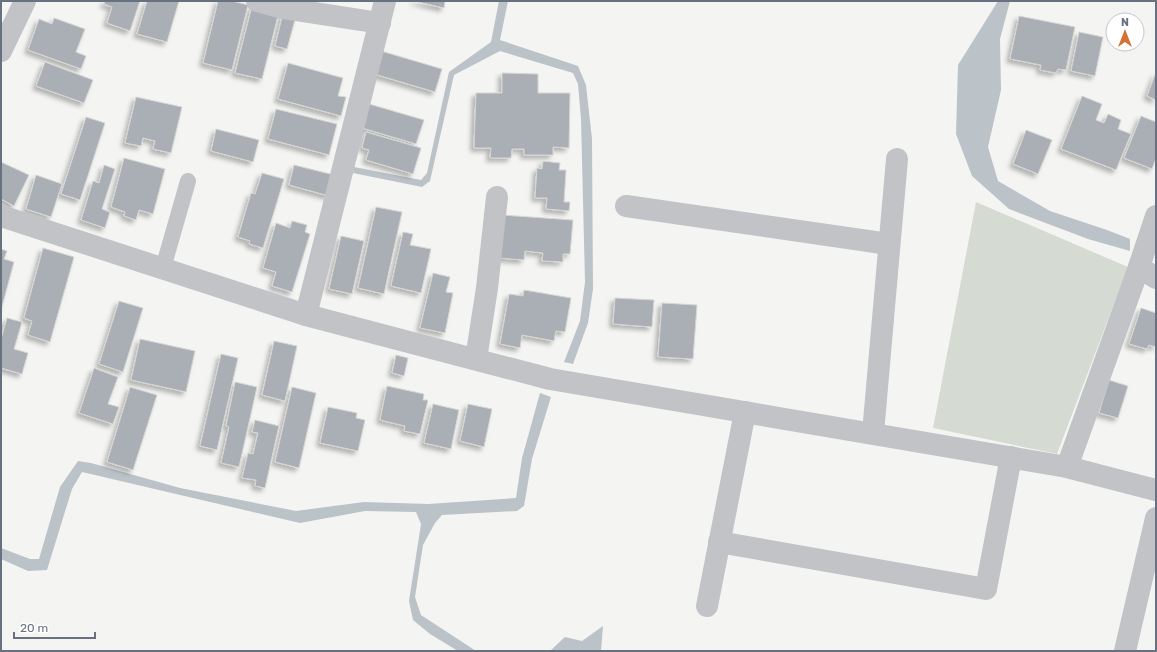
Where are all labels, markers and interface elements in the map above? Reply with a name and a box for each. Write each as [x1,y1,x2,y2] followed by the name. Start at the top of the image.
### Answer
[1105,12,1145,52] north arrow
[1121,16,1129,29] text: N
[14,614,95,640] scale bar
[20,621,48,635] text: 20 m

